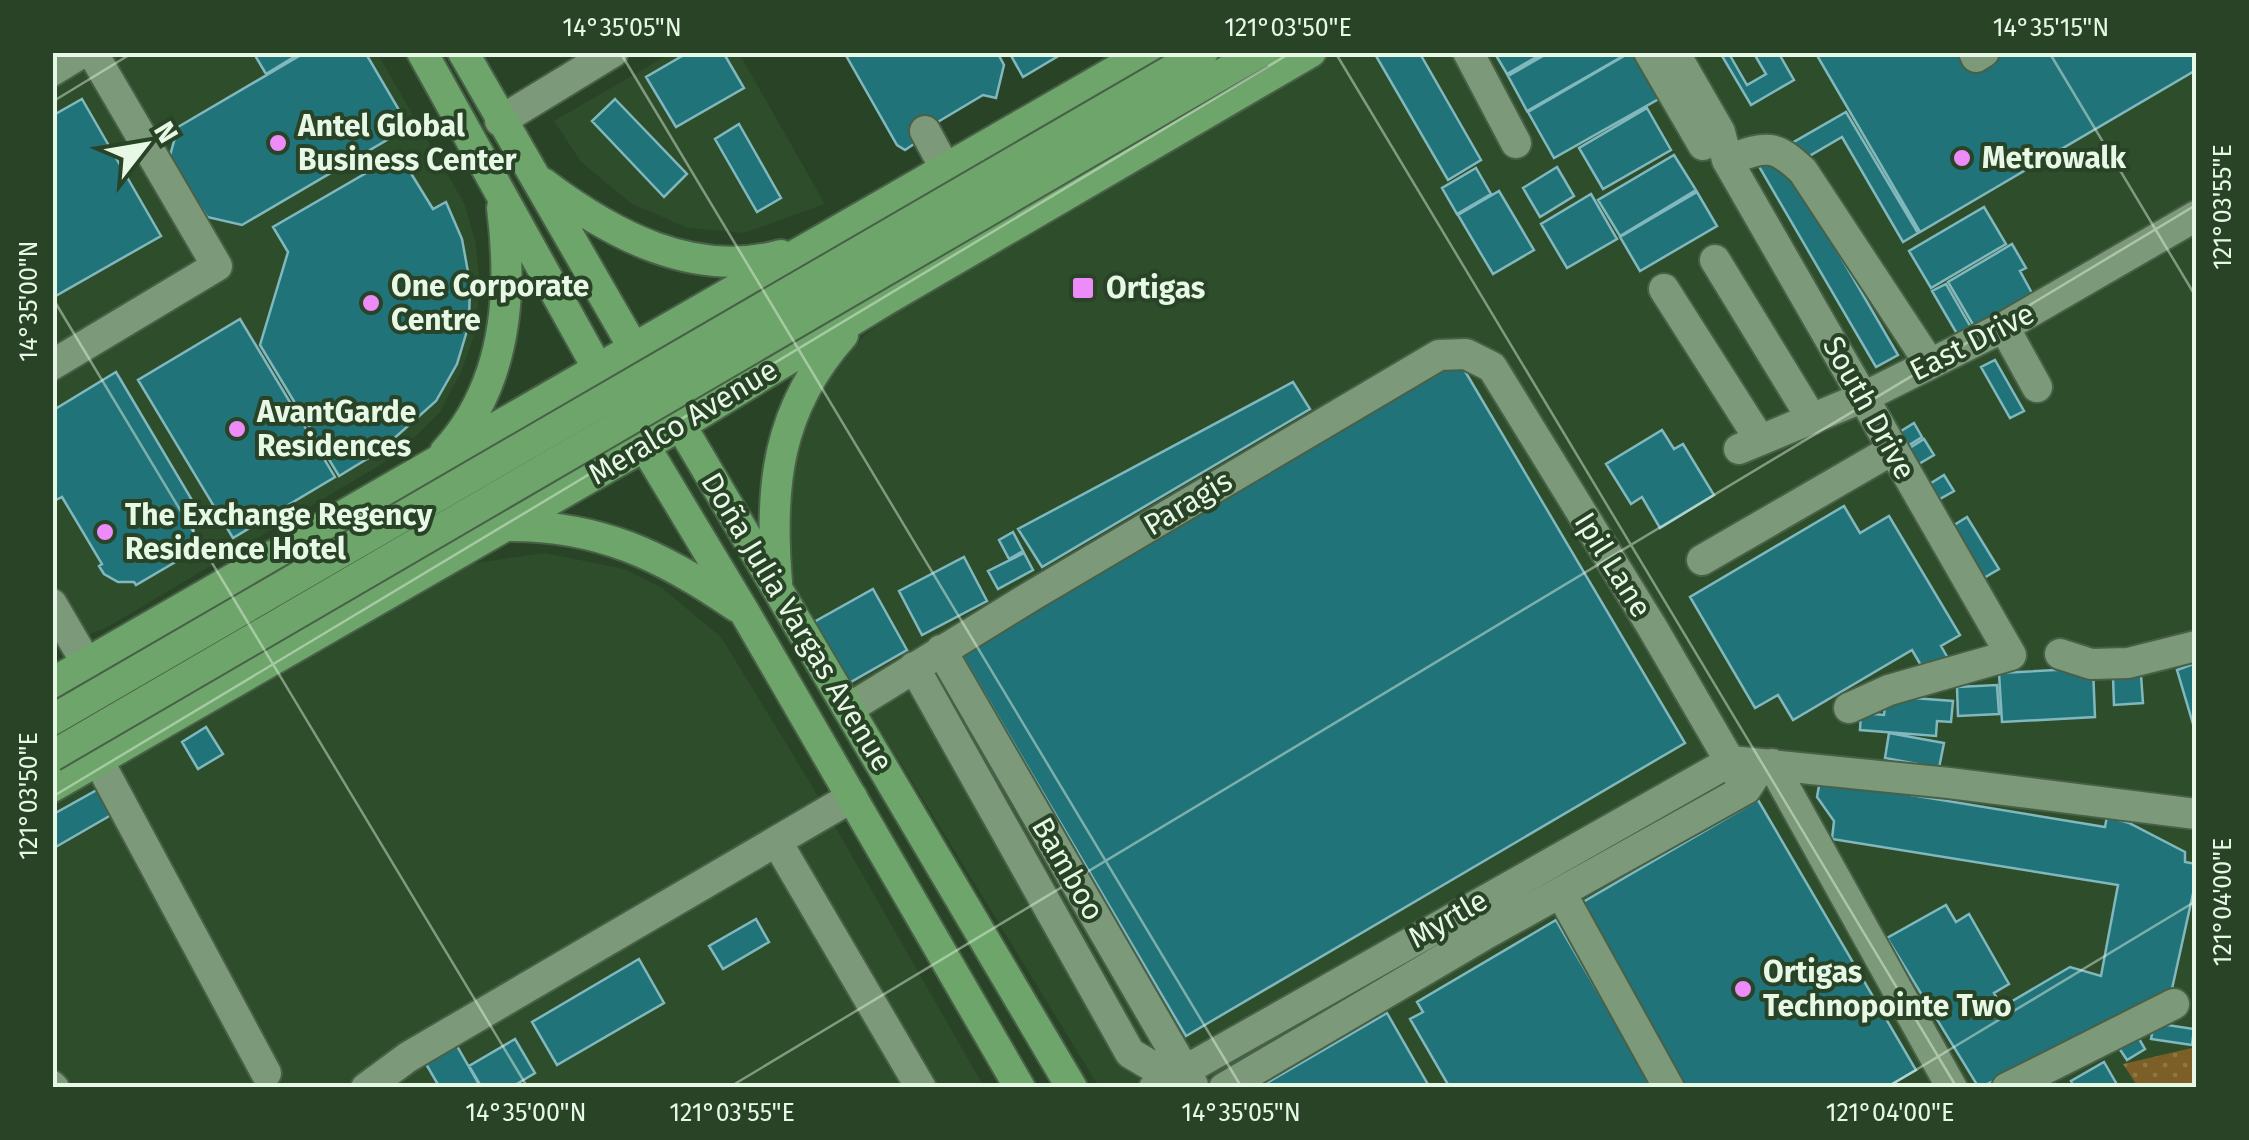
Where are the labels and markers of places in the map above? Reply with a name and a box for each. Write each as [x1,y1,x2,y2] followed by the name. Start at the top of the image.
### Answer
[297,108,517,178] place label: Antel Global Business Center
[267,132,289,154] marker: Antel Global Business Center
[1982,140,2126,176] place label: Metrowalk
[1951,147,1973,169] marker: Metrowalk
[391,268,589,338] place label: One Corporate Centre
[1106,270,1205,306] place label: Ortigas
[1070,275,1096,301] marker: Ortigas
[360,292,382,314] marker: One Corporate Centre
[256,394,416,464] place label: AvantGarde Residences
[226,418,248,440] marker: AvantGarde Residences
[125,497,433,567] place label: The Exchange Regency Residence Hotel
[94,521,116,543] marker: The Exchange Regency Residence Hotel
[1763,954,2012,1024] place label: Ortigas Technopointe Two
[1732,978,1754,1000] marker: Ortigas Technopointe Two

